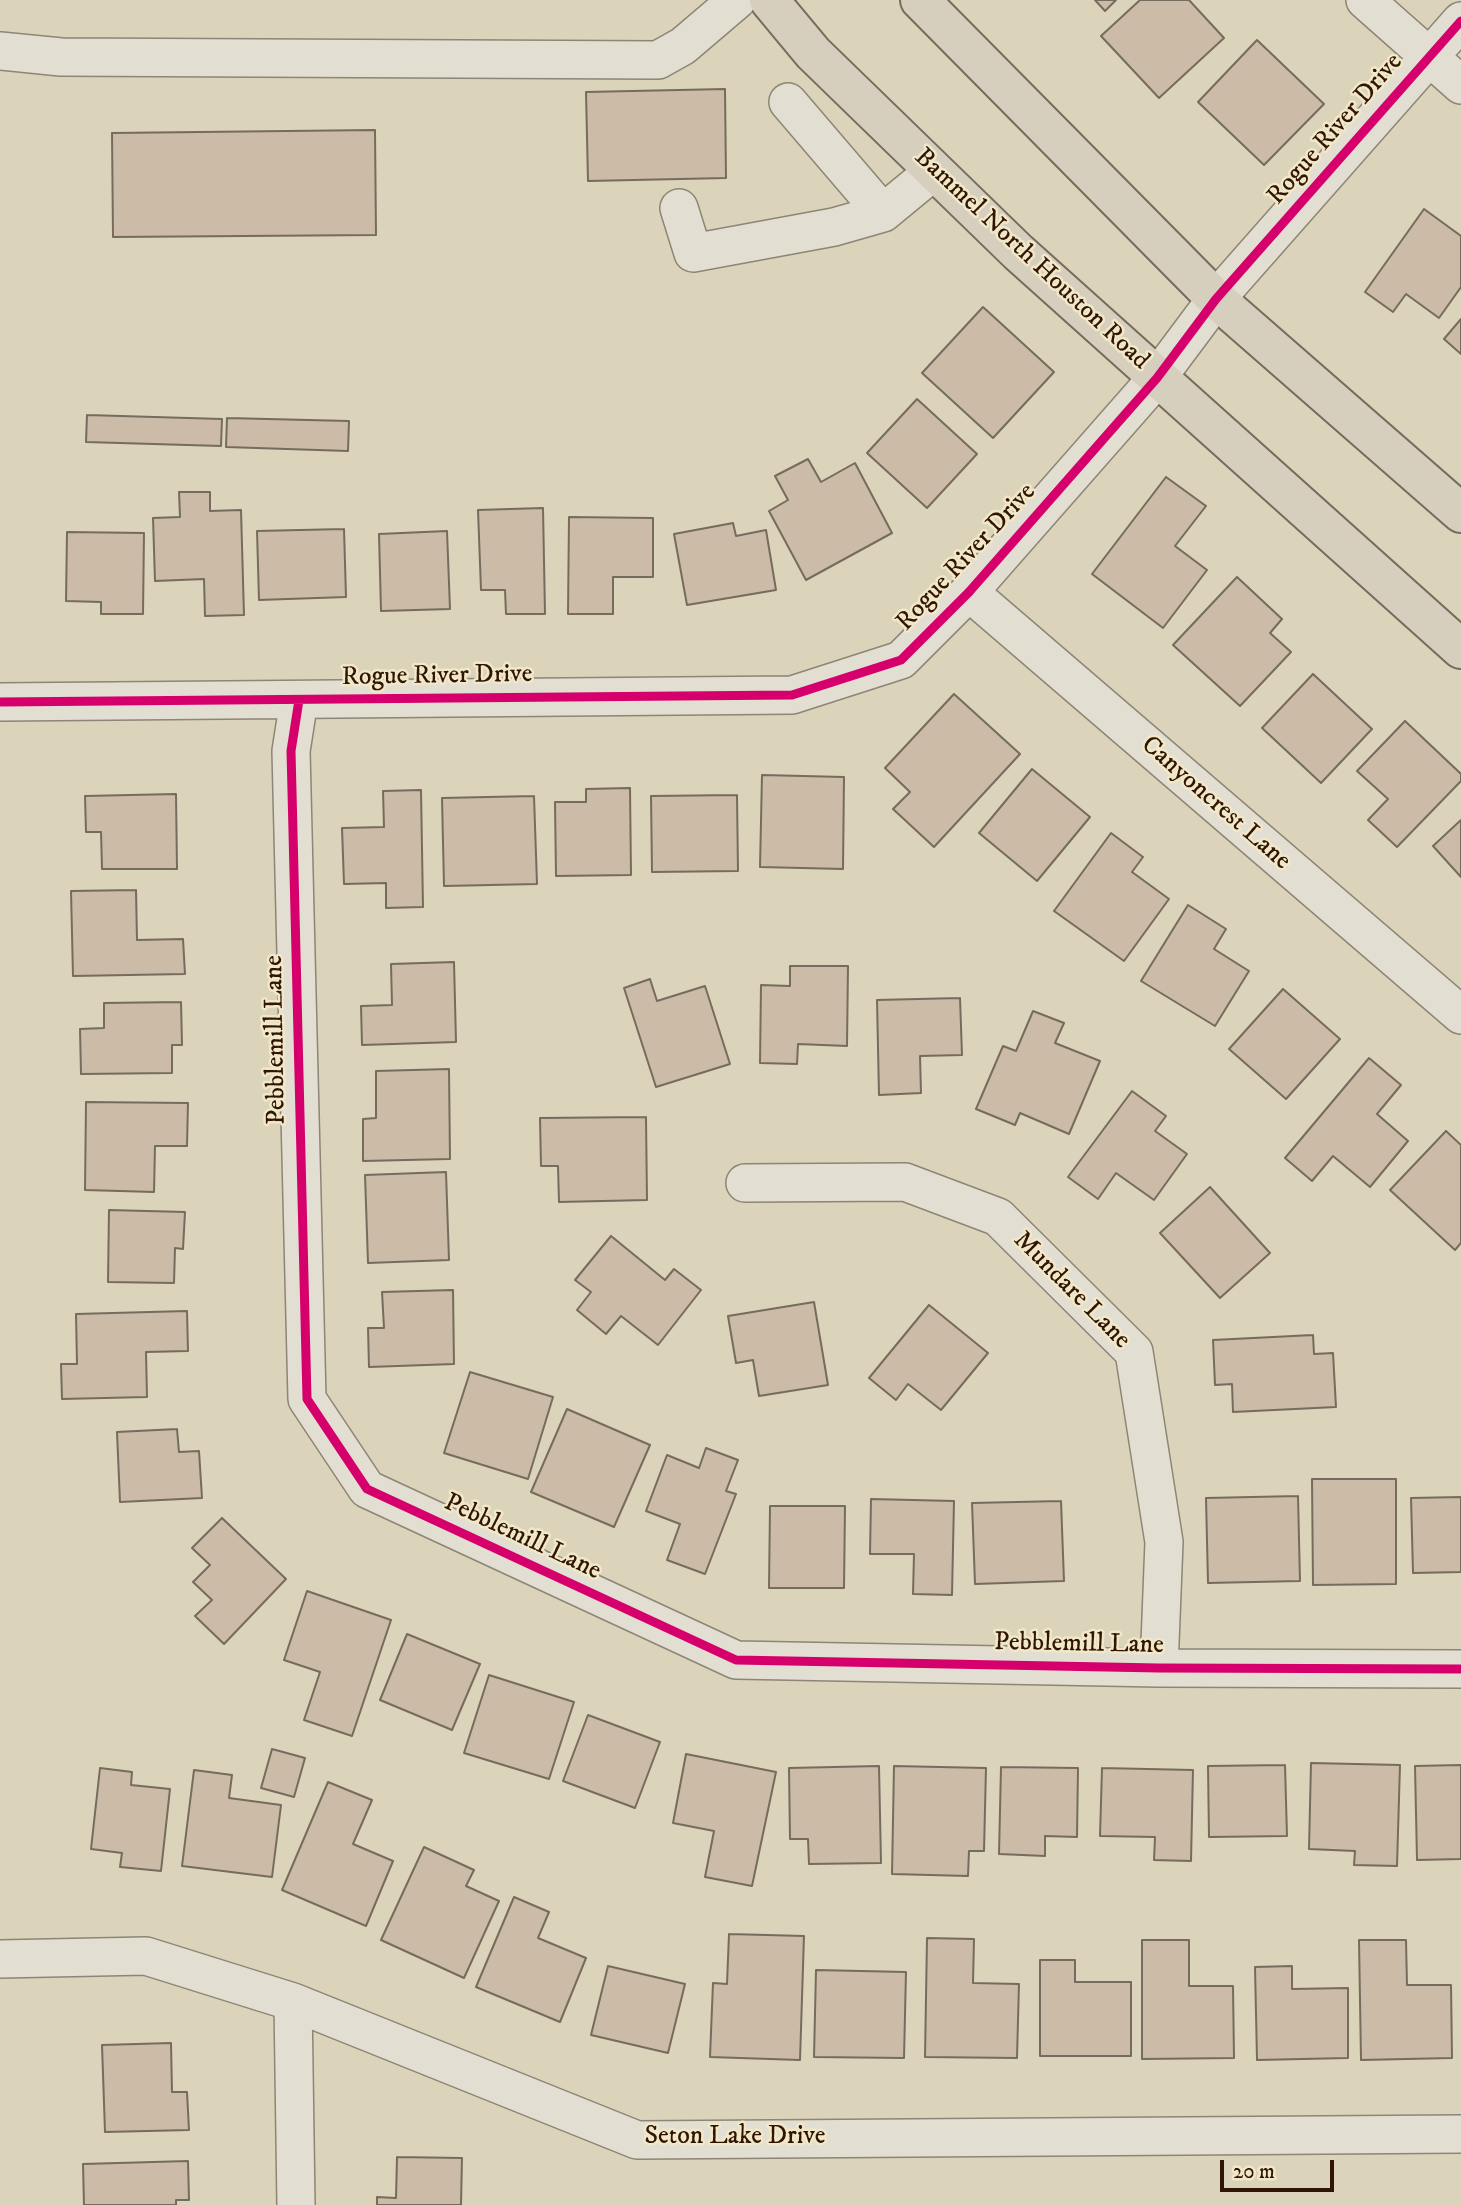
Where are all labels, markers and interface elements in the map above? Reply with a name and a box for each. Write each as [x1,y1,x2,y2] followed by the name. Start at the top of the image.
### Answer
[1262,48,1410,212] street label: Rogue River Drive
[907,143,1155,377] street label: Bammel North Houston Road
[891,478,1043,638] street label: Rogue River Drive
[341,660,533,694] street label: Rogue River Drive
[1134,730,1296,878] street label: Canyoncrest Lane
[260,955,294,1125] street label: Pebblemill Lane
[1006,1226,1136,1356] street label: Mundare Lane
[439,1488,605,1588] street label: Pebblemill Lane
[994,1628,1164,1662] street label: Pebblemill Lane
[644,2122,826,2154] street label: Seton Lake Drive
[1223,2146,1337,2190] scale bar
[1233,2159,1275,2185] text: 20 m

